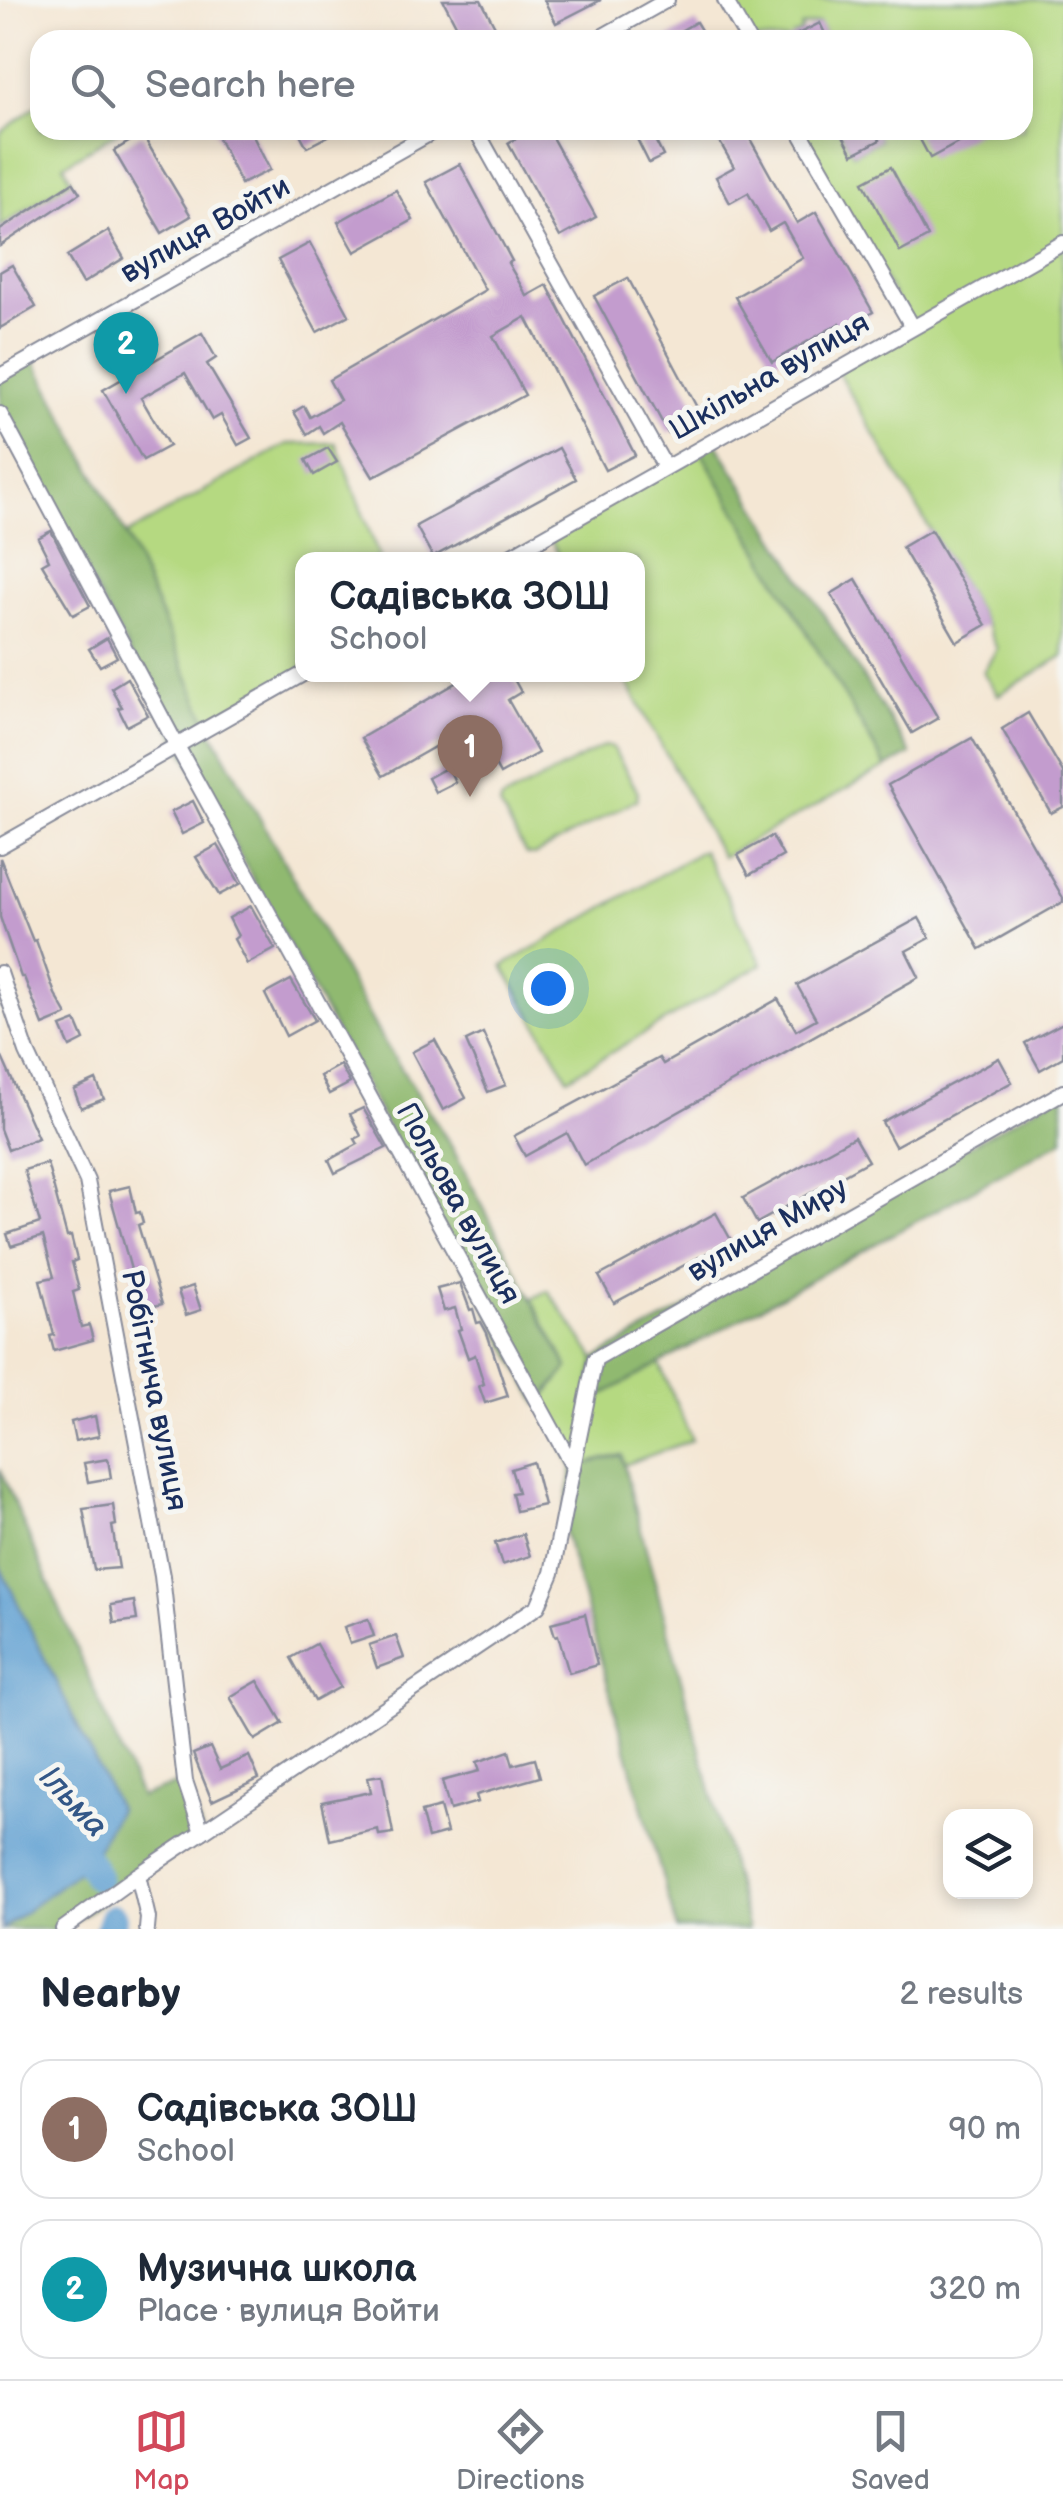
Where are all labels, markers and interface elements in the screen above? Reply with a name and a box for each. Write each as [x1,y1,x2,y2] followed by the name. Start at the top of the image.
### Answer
[30,30,1033,140] search box
[65,58,120,113] icon: search
[145,63,356,108] text: Search here
[114,168,297,291] street label: вулиця Войти
[663,305,876,449] street label: Шкільна вулиця
[94,312,158,394] pin: 2
[295,552,645,682] popup
[330,575,610,620] text: Садівська ЗОШ
[330,620,427,659] text: School
[438,714,502,797] pin: 1
[523,963,574,1014] your location
[388,1097,528,1310] street label: Польова вулиця
[681,1170,854,1290] street label: вулиця Миру
[113,1266,195,1514] street label: Робітнича вулиця
[30,1758,116,1846] water label: Ільма
[943,1809,1033,1899] map controls
[943,1809,1033,1899] button: layers
[40,1969,180,2020] text: Nearby
[899,1975,1023,2014] text: 2 results
[137,2087,418,2132] text: Садівська ЗОШ
[68,2110,81,2149] text: 1
[949,2110,1021,2149] text: 90 m
[137,2132,235,2171] text: School
[137,2247,416,2292] text: Музична школа
[65,2270,84,2309] text: 2
[929,2270,1021,2309] text: 320 m
[137,2292,440,2331] text: Place · вулиця Войти
[133,2404,190,2497] tab: Map
[456,2404,585,2497] tab: Directions
[851,2404,930,2497] tab: Saved

